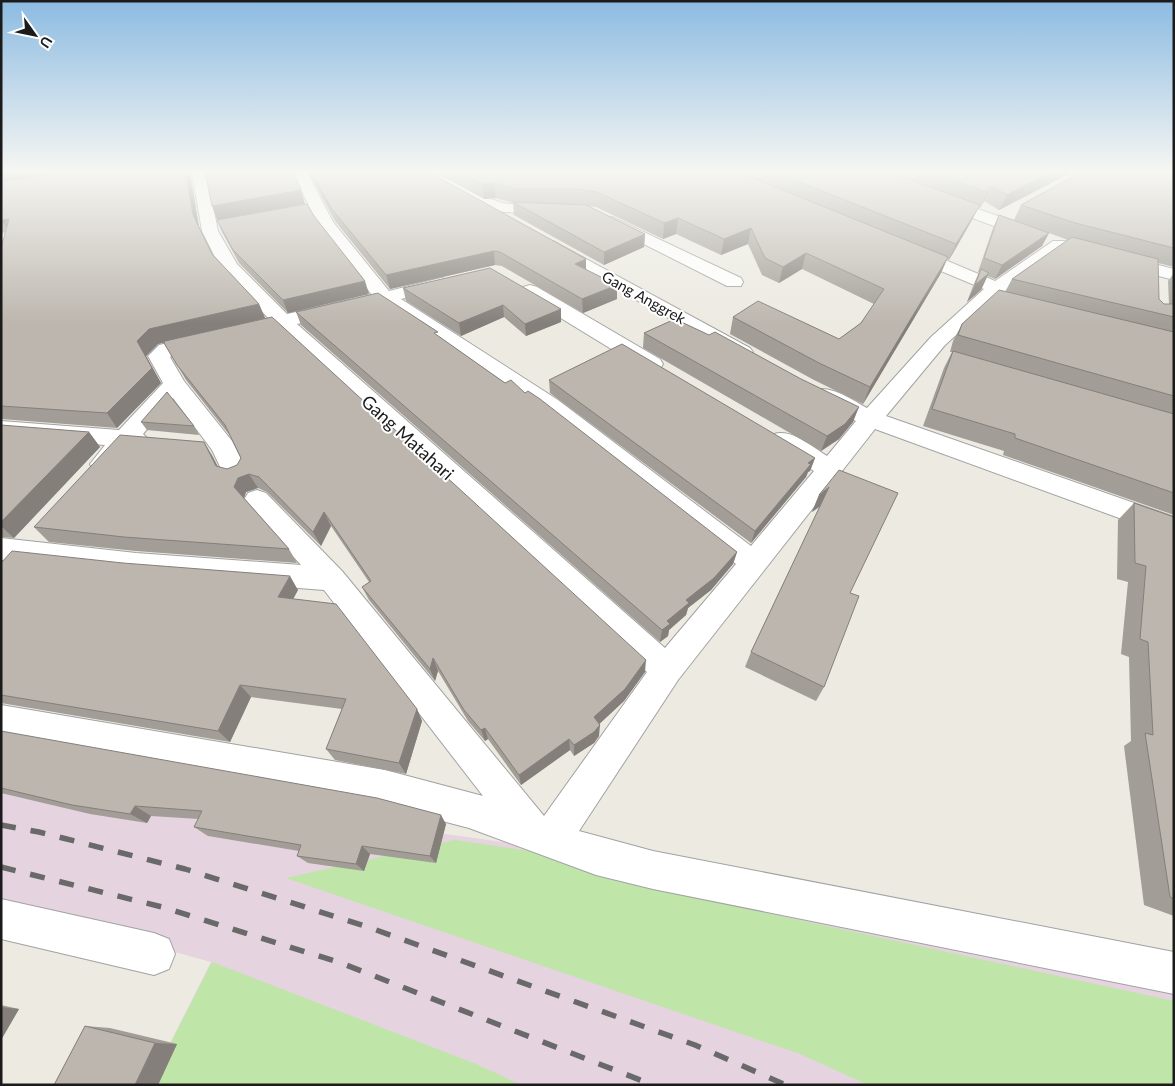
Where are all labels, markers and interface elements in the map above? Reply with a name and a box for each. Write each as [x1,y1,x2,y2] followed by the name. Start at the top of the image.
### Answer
[10,10,60,60] north arrow
[36,33,56,51] text: U
[599,267,689,328] street label: Gang Anggrek
[357,390,459,484] street label: Gang Matahari

